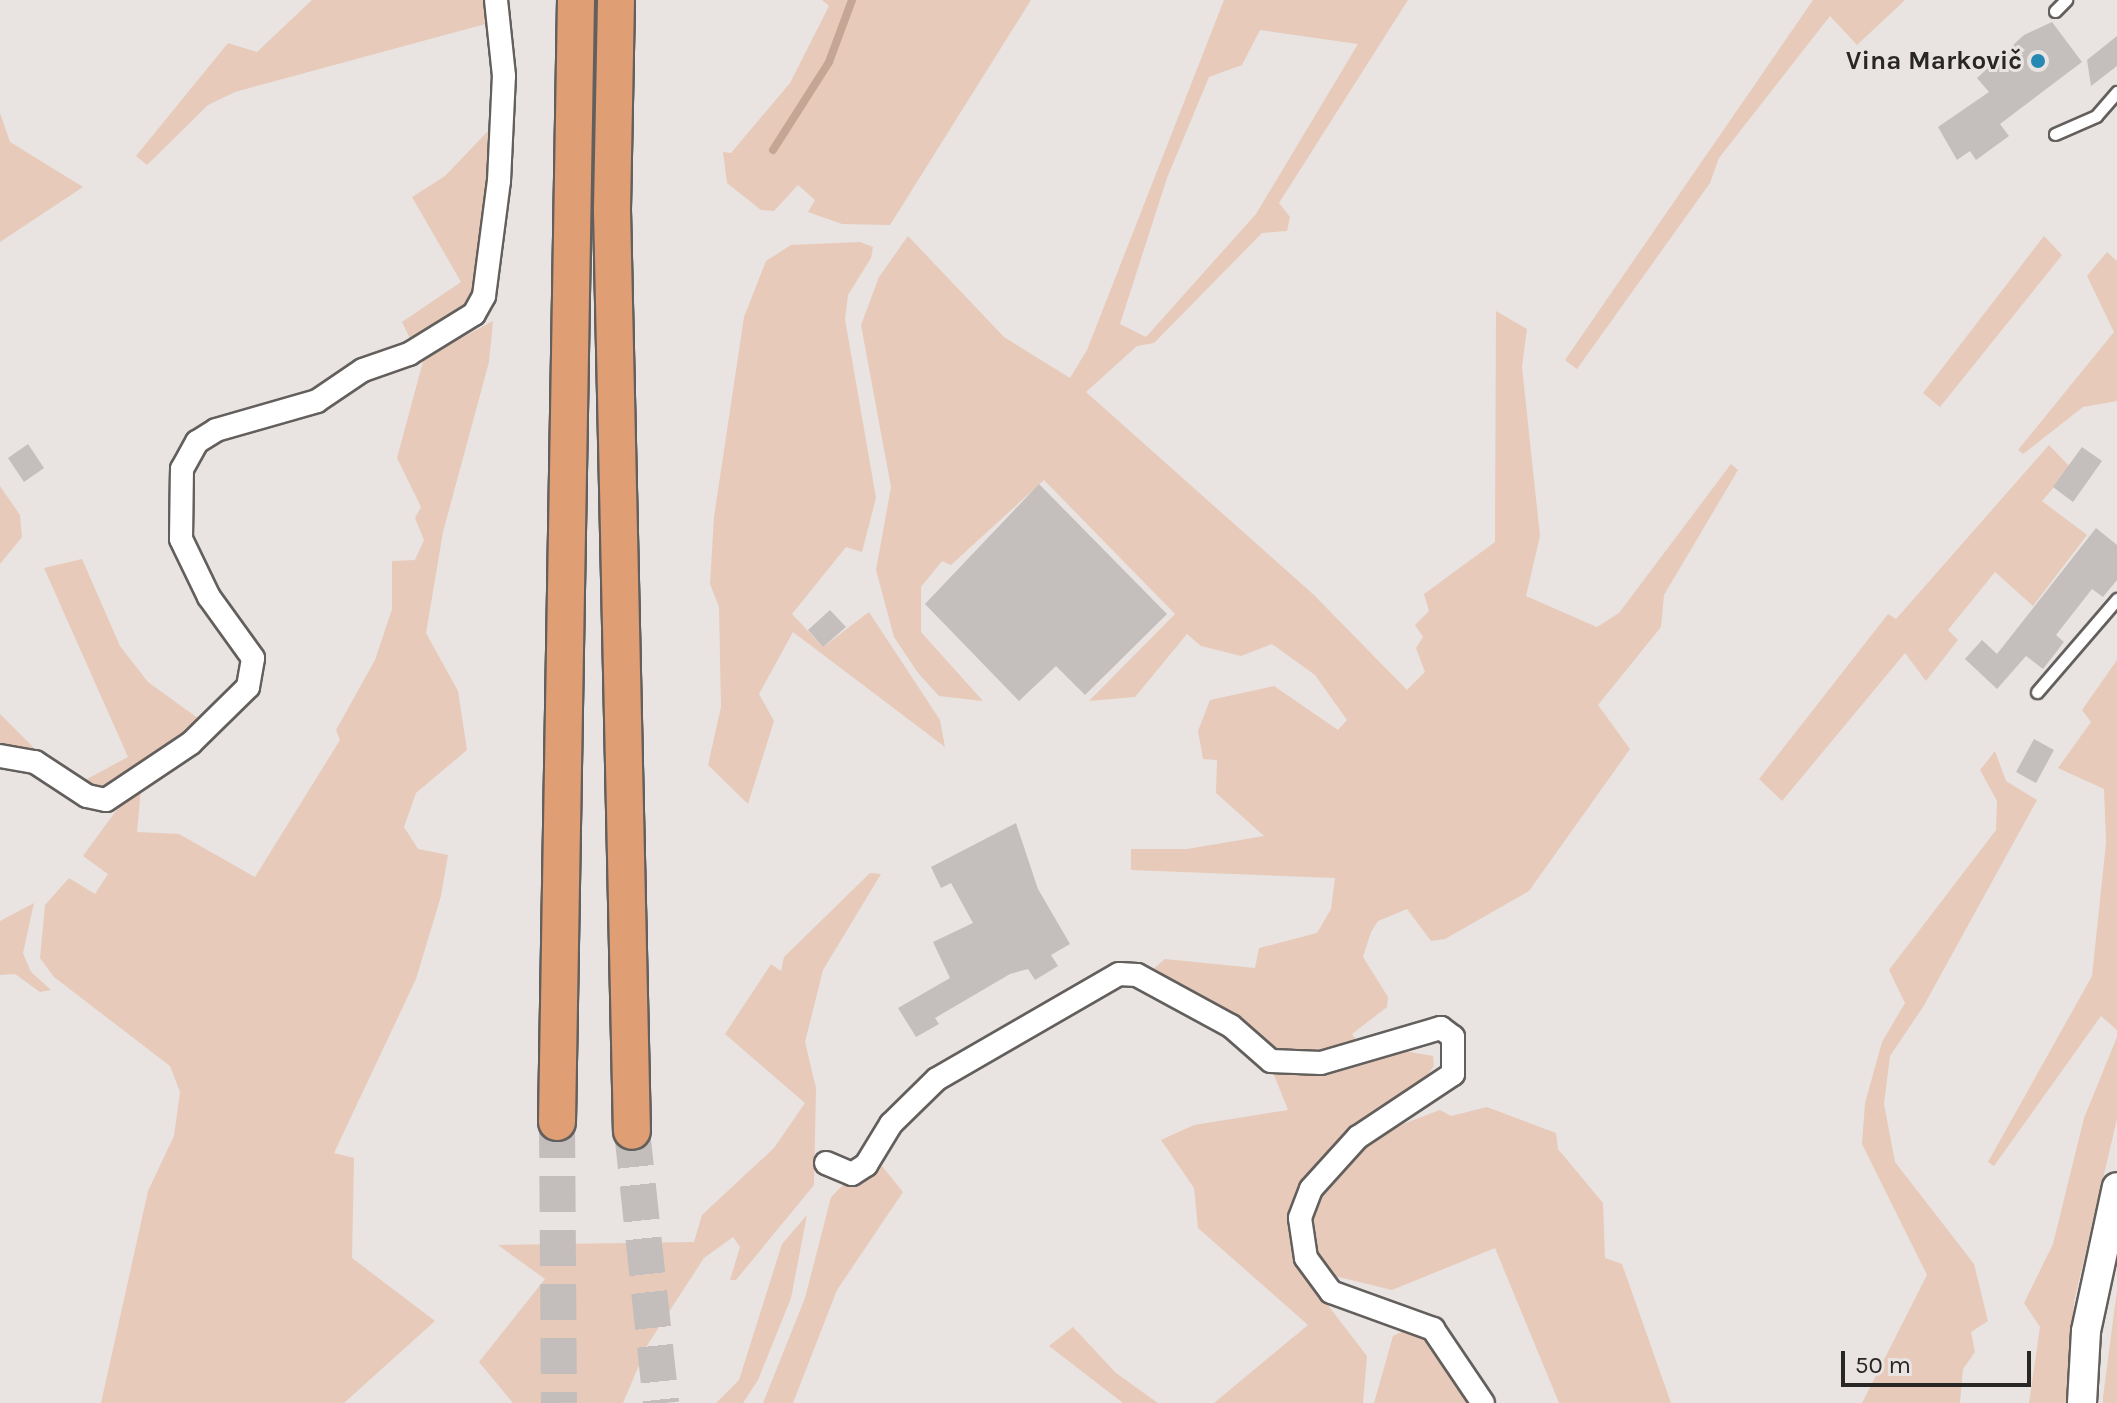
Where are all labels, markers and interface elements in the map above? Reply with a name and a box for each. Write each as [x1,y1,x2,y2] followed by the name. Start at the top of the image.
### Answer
[1846,45,2022,77] place label: Vina Markovič
[2029,52,2047,70] marker: Vina Markovič
[1845,1335,2035,1385] scale bar
[1855,1351,1911,1379] text: 50 m

